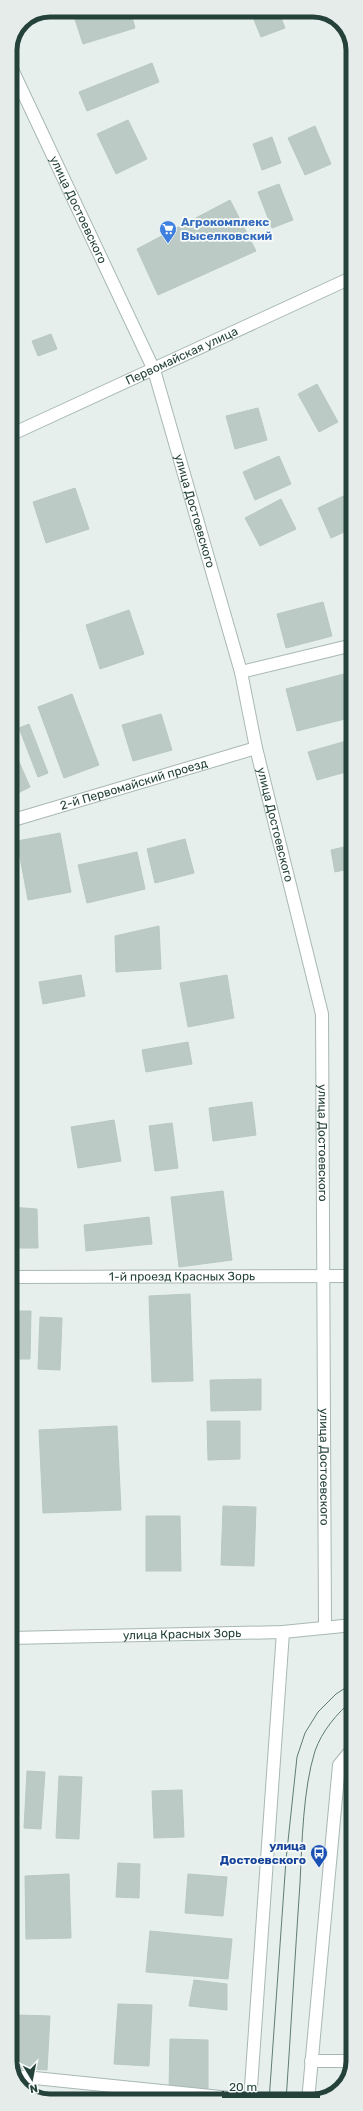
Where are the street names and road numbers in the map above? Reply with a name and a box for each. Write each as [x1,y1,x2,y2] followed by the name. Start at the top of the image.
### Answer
[47,154,110,266] street label: улица Достоевского
[123,324,240,388] street label: Первомайская улица
[172,453,218,570] street label: улица Достоевского
[58,756,209,813] street label: 2-й Первомайский проезд
[254,766,296,884] street label: улица Достоевского
[315,1084,330,1202] street label: улица Достоевского
[109,1269,255,1284] street label: 1-й проезд Красных Зорь
[317,1408,332,1526] street label: улица Достоевского
[123,1626,241,1643] street label: улица Красных Зорь

